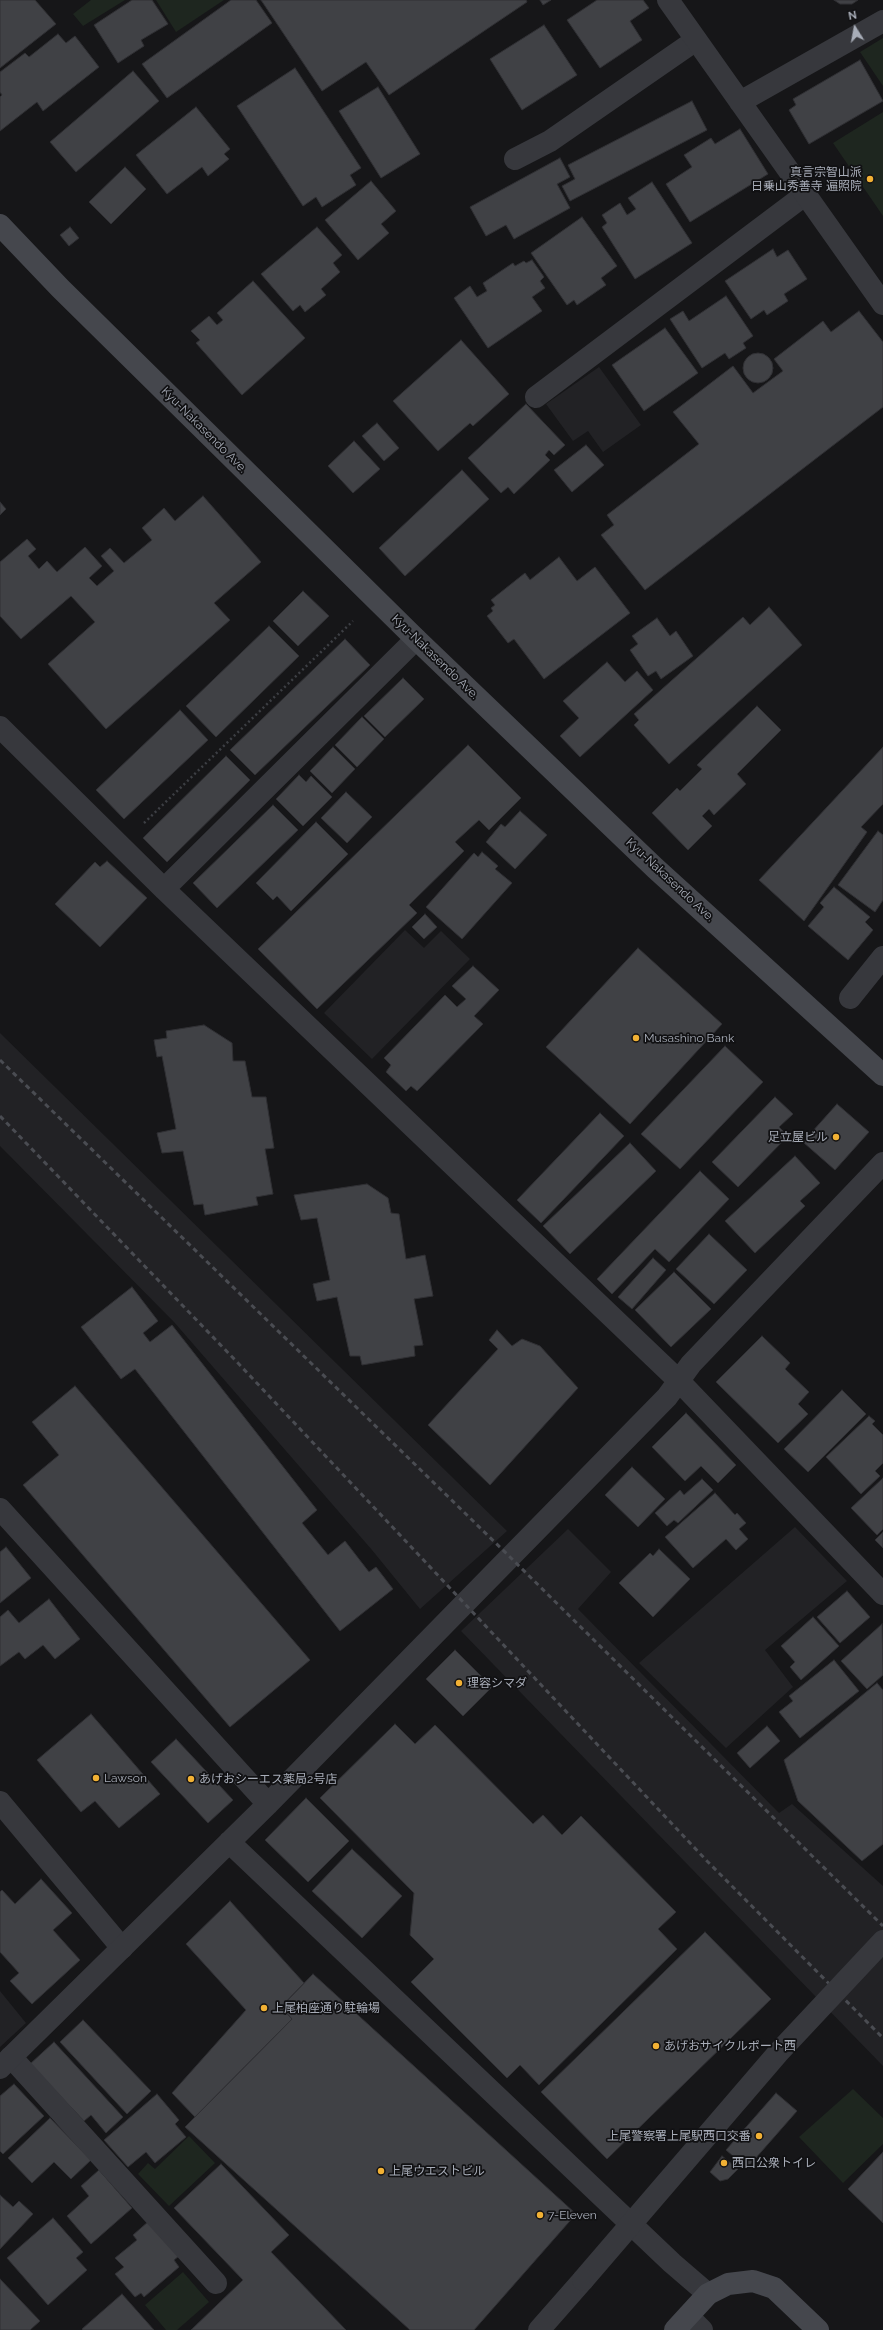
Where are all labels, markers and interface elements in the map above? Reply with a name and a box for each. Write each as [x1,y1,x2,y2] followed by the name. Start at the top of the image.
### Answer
[835,8,875,48] north arrow
[847,9,858,23] text: N
[751,165,862,193] place label: 真言宗智山派 日乗山秀善寺 遍照院
[865,174,875,184] marker: 真言宗智山派 日乗山秀善寺 遍照院
[158,384,250,476] street label: Kyu-Nakasendo Ave.
[389,612,481,702] street label: Kyu-Nakasendo Ave.
[623,835,717,925] street label: Kyu-Nakasendo Ave.
[644,1031,734,1045] place label: Musashino Bank
[631,1033,641,1043] marker: Musashino Bank
[768,1130,828,1144] place label: 足立屋ビル
[831,1132,841,1142] marker: 足立屋ビル
[467,1676,527,1690] place label: 理容シマダ
[454,1678,464,1688] marker: 理容シマダ
[104,1771,147,1785] place label: Lawson
[199,1772,337,1786] place label: あげおシーエス薬局2号店
[91,1773,101,1783] marker: Lawson
[186,1774,196,1784] marker: あげおシーエス薬局2号店
[272,2001,380,2015] place label: 上尾柏座通り駐輪場
[259,2003,269,2013] marker: 上尾柏座通り駐輪場
[664,2039,796,2053] place label: あげおサイクルポート西
[651,2041,661,2051] marker: あげおサイクルポート西
[607,2129,751,2143] place label: 上尾警察署上尾駅西口交番
[754,2131,764,2141] marker: 上尾警察署上尾駅西口交番
[732,2156,816,2170] place label: 西口公衆トイレ
[719,2158,729,2168] marker: 西口公衆トイレ
[389,2164,485,2178] place label: 上尾ウエストビル
[376,2166,386,2176] marker: 上尾ウエストビル
[548,2208,597,2222] place label: 7-Eleven
[535,2210,545,2220] marker: 7-Eleven

